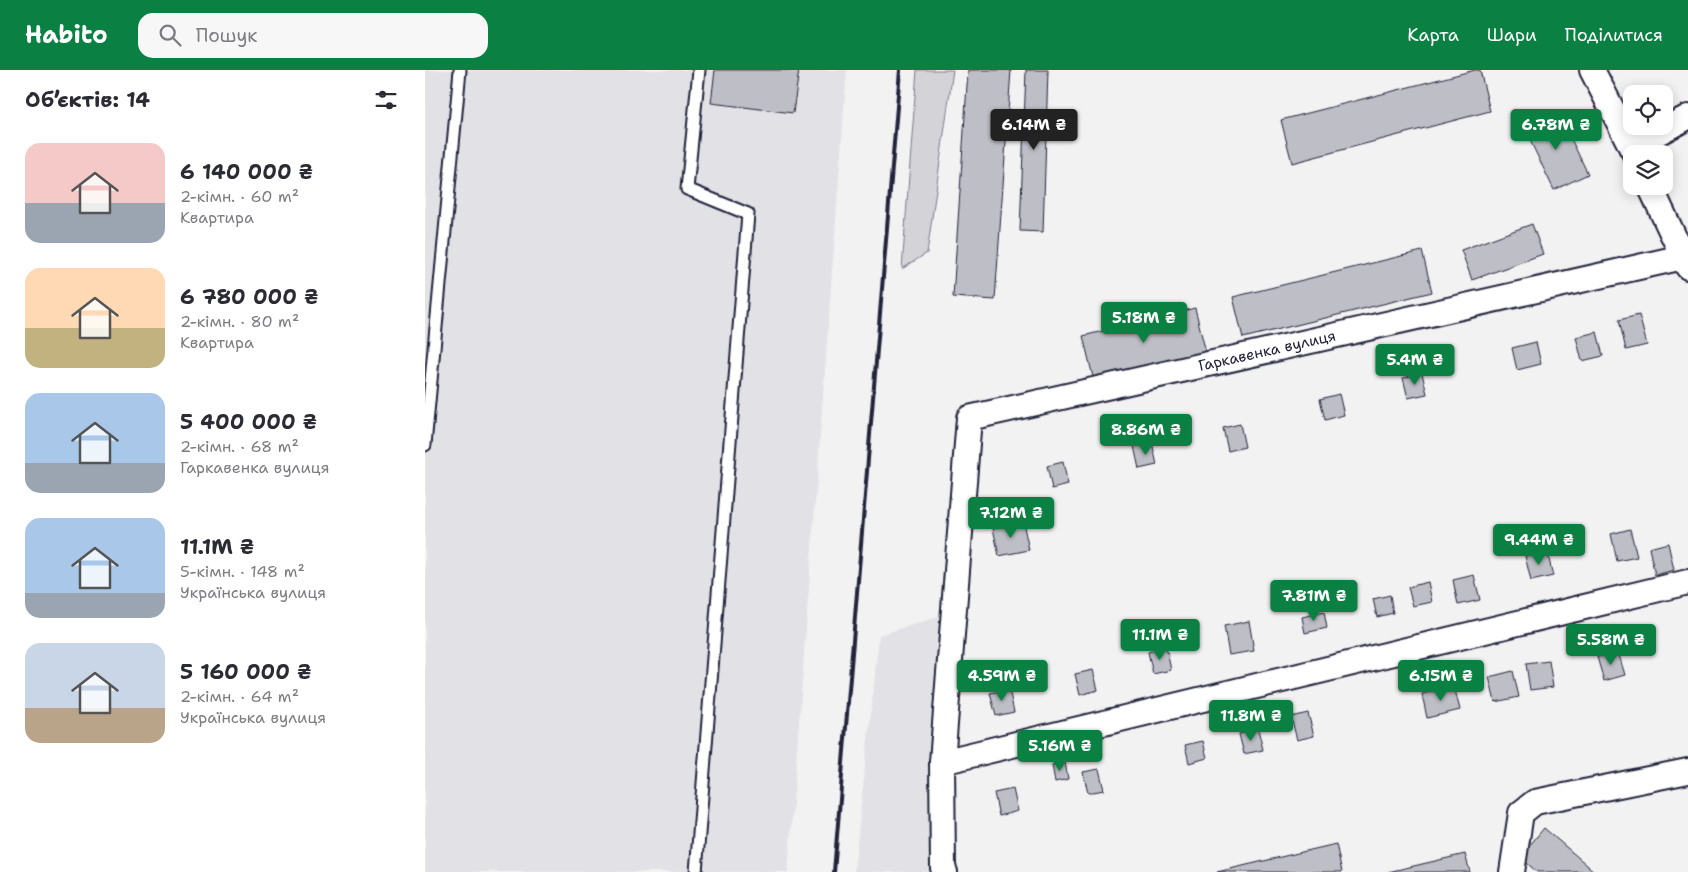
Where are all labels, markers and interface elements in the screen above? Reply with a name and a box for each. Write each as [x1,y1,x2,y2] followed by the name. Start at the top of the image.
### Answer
[138,13,488,58] search box
[25,19,108,51] text: Habito
[156,21,184,49] icon: search
[196,23,257,48] text: Пошук
[1407,23,1459,47] text: Карта
[1487,23,1537,47] text: Шари
[1565,23,1663,47] text: Поділитися
[1623,85,1673,195] map controls
[1623,85,1673,135] button: locate
[25,86,150,114] text: Об’єктів: 14
[372,86,400,114] icon: filters
[988,108,1080,151] pin: 6.14M ₴
[1510,108,1602,151] pin: 6.78M ₴
[1002,114,1066,135] text: 6.14M ₴
[1522,114,1590,135] text: 6.78M ₴
[1623,145,1673,195] button: layers
[180,158,313,186] text: 6 140 000 ₴
[65,163,125,223] icon: home
[180,186,299,207] text: 2-кімн. · 60 m²
[180,207,254,228] text: Квартира
[180,283,319,311] text: 6 780 000 ₴
[65,288,125,348] icon: home
[1098,302,1190,344] pin: 5.18M ₴
[1112,307,1176,328] text: 5.18M ₴
[180,311,299,332] text: 2-кімн. · 80 m²
[1196,326,1338,376] street label: Гаркавенка вулиця
[180,332,254,353] text: Квартира
[1374,344,1456,386] pin: 5.4M ₴
[1386,349,1444,370] text: 5.4M ₴
[180,408,317,436] text: 5 400 000 ₴
[65,413,125,473] icon: home
[1100,414,1192,456] pin: 8.86M ₴
[1111,419,1181,440] text: 8.86M ₴
[180,436,299,457] text: 2-кімн. · 68 m²
[180,457,329,478] text: Гаркавенка вулиця
[965,496,1057,539] pin: 7.12M ₴
[979,502,1043,523] text: 7.12M ₴
[1493,524,1585,566] pin: 9.44M ₴
[1504,529,1574,550] text: 9.44M ₴
[180,533,254,561] text: 11.1M ₴
[65,538,125,598] icon: home
[180,561,305,582] text: 5-кімн. · 148 m²
[1268,580,1360,622] pin: 7.81M ₴
[180,582,326,603] text: Українська вулиця
[1281,585,1347,606] text: 7.81M ₴
[1114,618,1206,661] pin: 11.1M ₴
[1132,624,1188,645] text: 11.1M ₴
[1565,624,1657,666] pin: 5.58M ₴
[1577,629,1645,650] text: 5.58M ₴
[180,658,311,686] text: 5 160 000 ₴
[956,660,1048,702] pin: 4.59M ₴
[1395,660,1487,702] pin: 6.15M ₴
[65,663,125,723] icon: home
[968,665,1036,686] text: 4.59M ₴
[1409,665,1473,686] text: 6.15M ₴
[180,686,299,707] text: 2-кімн. · 64 m²
[1205,700,1297,742] pin: 11.8M ₴
[1220,705,1282,726] text: 11.8M ₴
[180,707,326,728] text: Українська вулиця
[1014,730,1106,772] pin: 5.16M ₴
[1028,735,1092,756] text: 5.16M ₴

